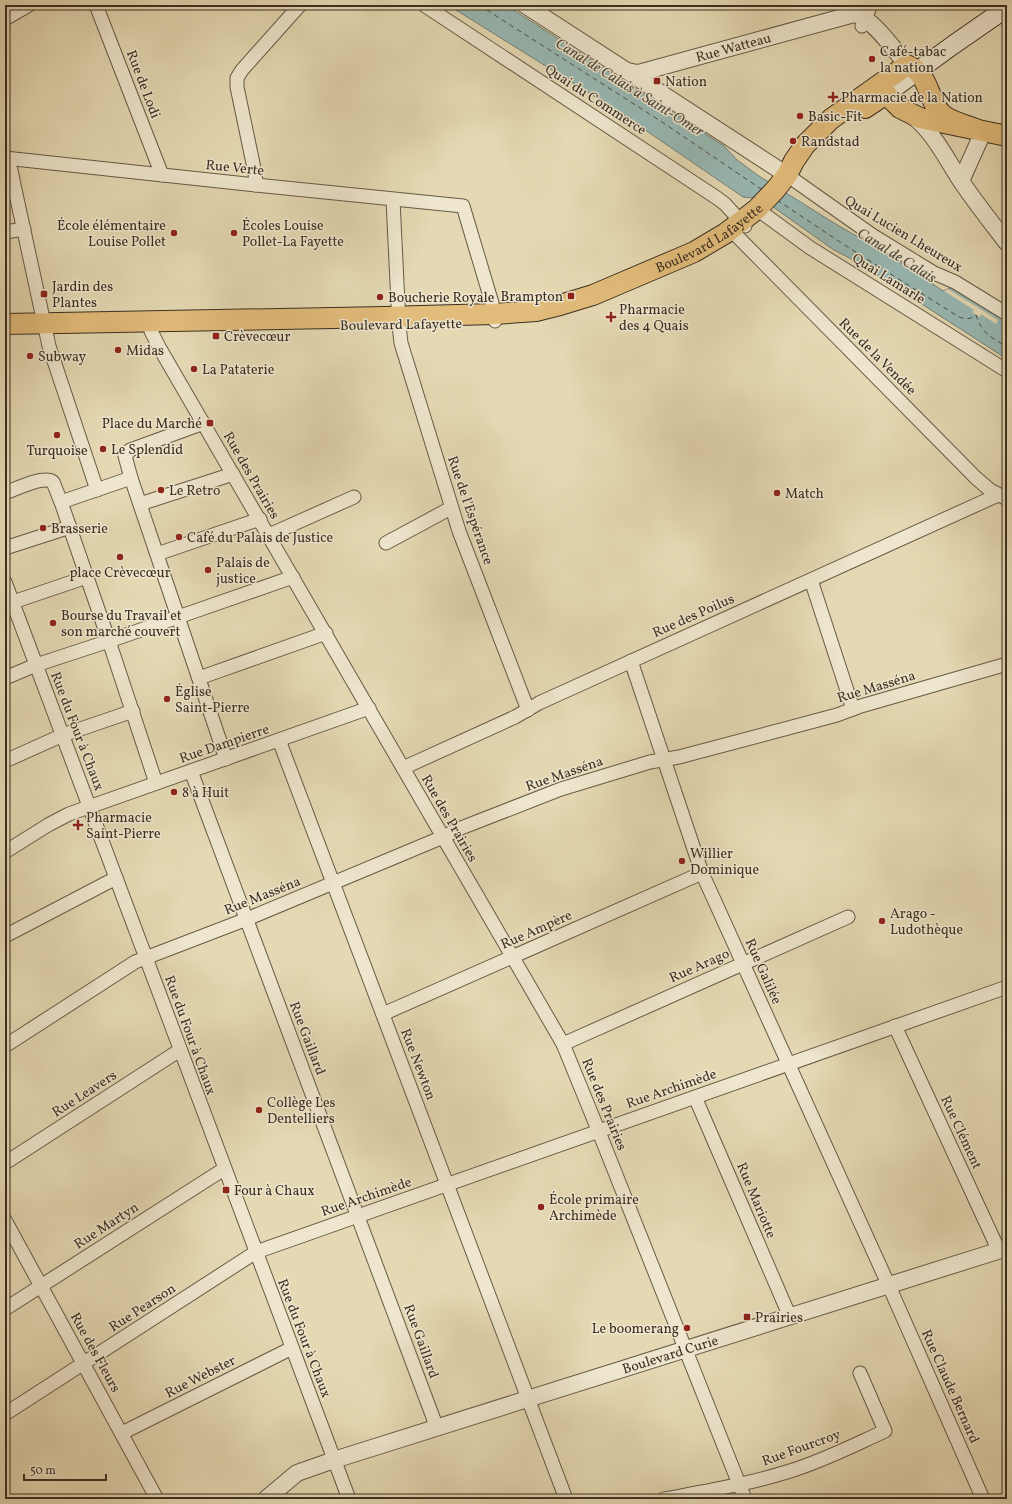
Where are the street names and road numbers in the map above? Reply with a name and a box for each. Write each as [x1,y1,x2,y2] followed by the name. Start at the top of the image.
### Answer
[694,29,774,68] street label: Rue Watteau
[121,48,164,121] street label: Rue de Lodi
[541,60,650,140] street label: Quai du Commerce
[205,156,265,181] street label: Rue Verte
[841,191,966,277] street label: Quai Lucien Lheureux
[653,200,768,278] street label: Boulevard Lafayette
[848,249,929,310] street label: Quai Lamarle
[834,314,920,400] street label: Rue de la Vendée
[340,315,463,336] street label: Boulevard Lafayette
[218,429,283,523] street label: Rue des Prairies
[442,453,497,568] street label: Rue de l'Espérance
[650,590,738,643] street label: Rue des Poilus
[835,667,918,708] street label: Rue Masséna
[45,669,108,794] street label: Rue du Four à Chaux
[177,720,272,769] street label: Rue Dampierre
[523,752,606,797] street label: Rue Masséna
[416,772,481,866] street label: Rue des Prairies
[222,872,304,920] street label: Rue Masséna
[498,906,576,955] street label: Rue Ampère
[740,936,786,1008] street label: Rue Galilée
[666,945,733,988] street label: Rue Arago
[159,973,220,1098] street label: Rue du Four à Chaux
[284,999,329,1078] street label: Rue Gaillard
[395,1026,440,1103] street label: Rue Newton
[576,1056,631,1154] street label: Rue des Prairies
[624,1065,720,1114] street label: Rue Archimède
[49,1066,121,1122] street label: Rue Leavers
[935,1093,986,1173] street label: Rue Clément
[731,1160,780,1242] street label: Rue Mariotte
[319,1173,415,1222] street label: Rue Archimède
[71,1198,143,1254] street label: Rue Martyn
[272,1276,335,1401] street label: Rue du Four à Chaux
[106,1280,180,1337] street label: Rue Pearson
[398,1302,443,1381] street label: Rue Gaillard
[65,1309,124,1396] street label: Rue des Fleurs
[916,1327,983,1447] street label: Rue Claude Bernard
[620,1331,721,1380] street label: Boulevard Curie
[162,1351,239,1403] street label: Rue Webster
[760,1425,844,1471] street label: Rue Fourcroy

